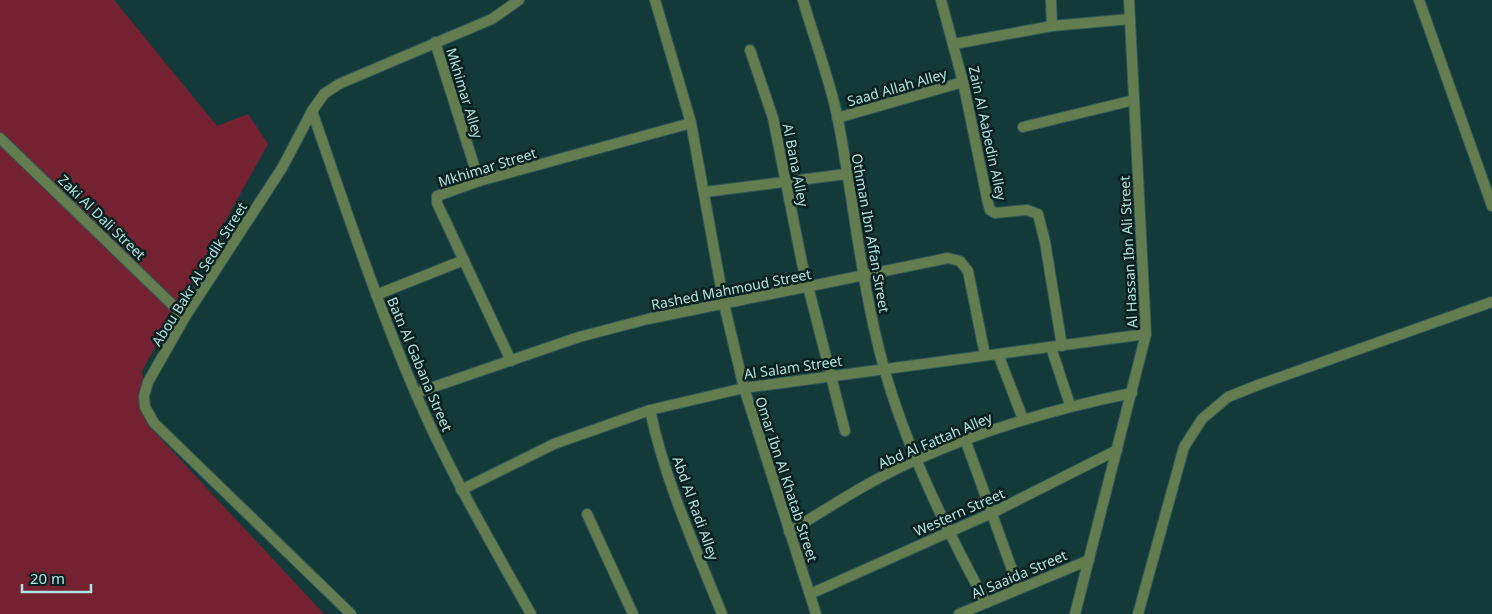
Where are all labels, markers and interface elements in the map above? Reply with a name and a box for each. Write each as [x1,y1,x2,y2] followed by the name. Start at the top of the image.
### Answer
[442,45,488,141] street label: Mkhimar Alley
[845,63,950,110] street label: Saad Allah Alley
[964,64,1012,203] street label: Zain Al Aabedin Alley
[779,122,814,209] street label: Al Bana Alley
[435,143,539,191] street label: Mkhimar Street
[848,152,894,314] street label: Othman Ibn Affan Street
[54,170,150,264] street label: Zaki Al Dali Street
[1115,175,1141,329] street label: Al Hassan Ibn Ali Street
[147,198,251,350] street label: Abou Bakr Al Sedik Street
[649,264,813,314] street label: Rashed Mahmoud Street
[383,294,457,434] street label: Batn Al Gabana Street
[743,351,843,383] street label: Al Salam Street
[751,394,823,564] street label: Omar Ibn Al Khatab Street
[875,407,996,473] street label: Abd Al Fattah Alley
[668,453,724,563] street label: Abd Al Radi Alley
[911,483,1007,541] street label: Western Street
[968,545,1070,603] street label: Al Saaida Street
[22,562,91,594] scale bar
[30,568,65,588] text: 20 m

